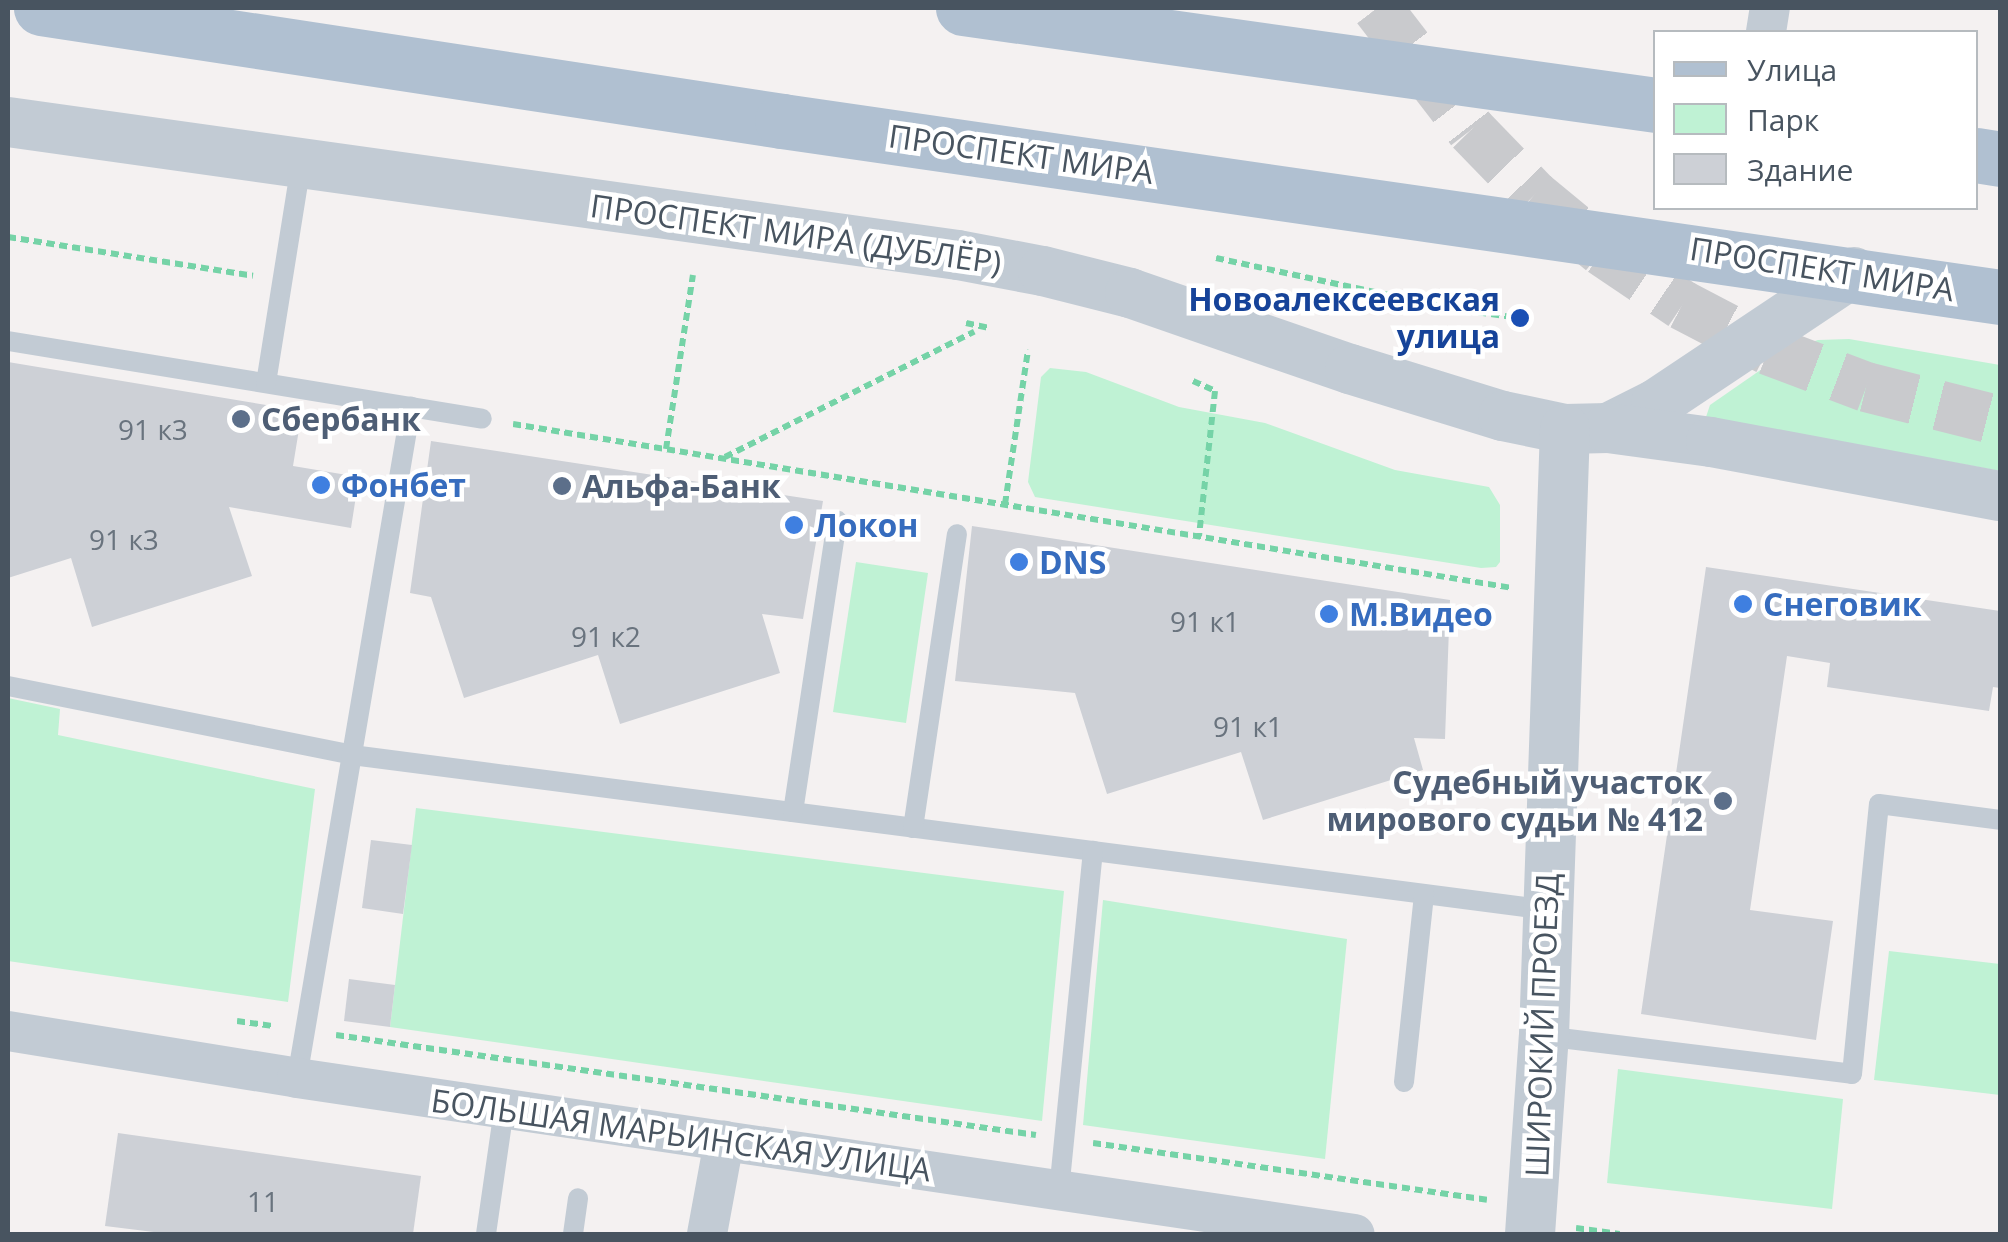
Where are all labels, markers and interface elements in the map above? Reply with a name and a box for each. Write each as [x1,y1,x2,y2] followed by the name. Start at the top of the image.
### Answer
[1653,30,1978,210] legend
[1747,49,1837,90] text: Улица
[1747,99,1819,140] text: Парк
[886,116,1156,192] street label: ПРОСПЕКТ МИРА
[1747,149,1853,190] text: Здание
[588,186,1004,282] street label: ПРОСПЕКТ МИРА (ДУБЛЁР)
[1687,229,1957,309] street label: ПРОСПЕКТ МИРА
[1188,281,1500,356] place label: Новоалексеевская улица
[1509,307,1531,329] marker: Новоалексеевская улица
[261,400,421,438] place label: Сбербанк
[230,408,252,430] marker: Сбербанк
[118,412,188,446] house number: 91 к3
[341,466,466,504] place label: Фонбет
[582,467,781,505] place label: Альфа-Банк
[310,474,332,496] marker: Фонбет
[551,475,573,497] marker: Альфа-Банк
[814,506,918,544] place label: Локон
[783,514,805,536] marker: Локон
[89,522,159,556] house number: 91 к3
[1039,543,1106,581] place label: DNS
[1008,551,1030,573] marker: DNS
[1763,585,1922,623] place label: Снеговик
[1732,593,1754,615] marker: Снеговик
[1349,595,1493,633] place label: М.Видео
[1318,603,1340,625] marker: М.Видео
[1170,604,1240,638] house number: 91 к1
[571,619,641,653] house number: 91 к2
[1213,709,1283,743] house number: 91 к1
[1327,764,1703,839] place label: Судебный участок мирового судьи № 412
[1712,790,1734,812] marker: Судебный участок мирового судьи № 412
[1518,873,1566,1177] street label: ШИРОКИЙ ПРОЕЗД
[429,1081,933,1189] street label: БОЛЬШАЯ МАРЬИНСКАЯ УЛИЦА
[247,1184,279,1218] house number: 11

